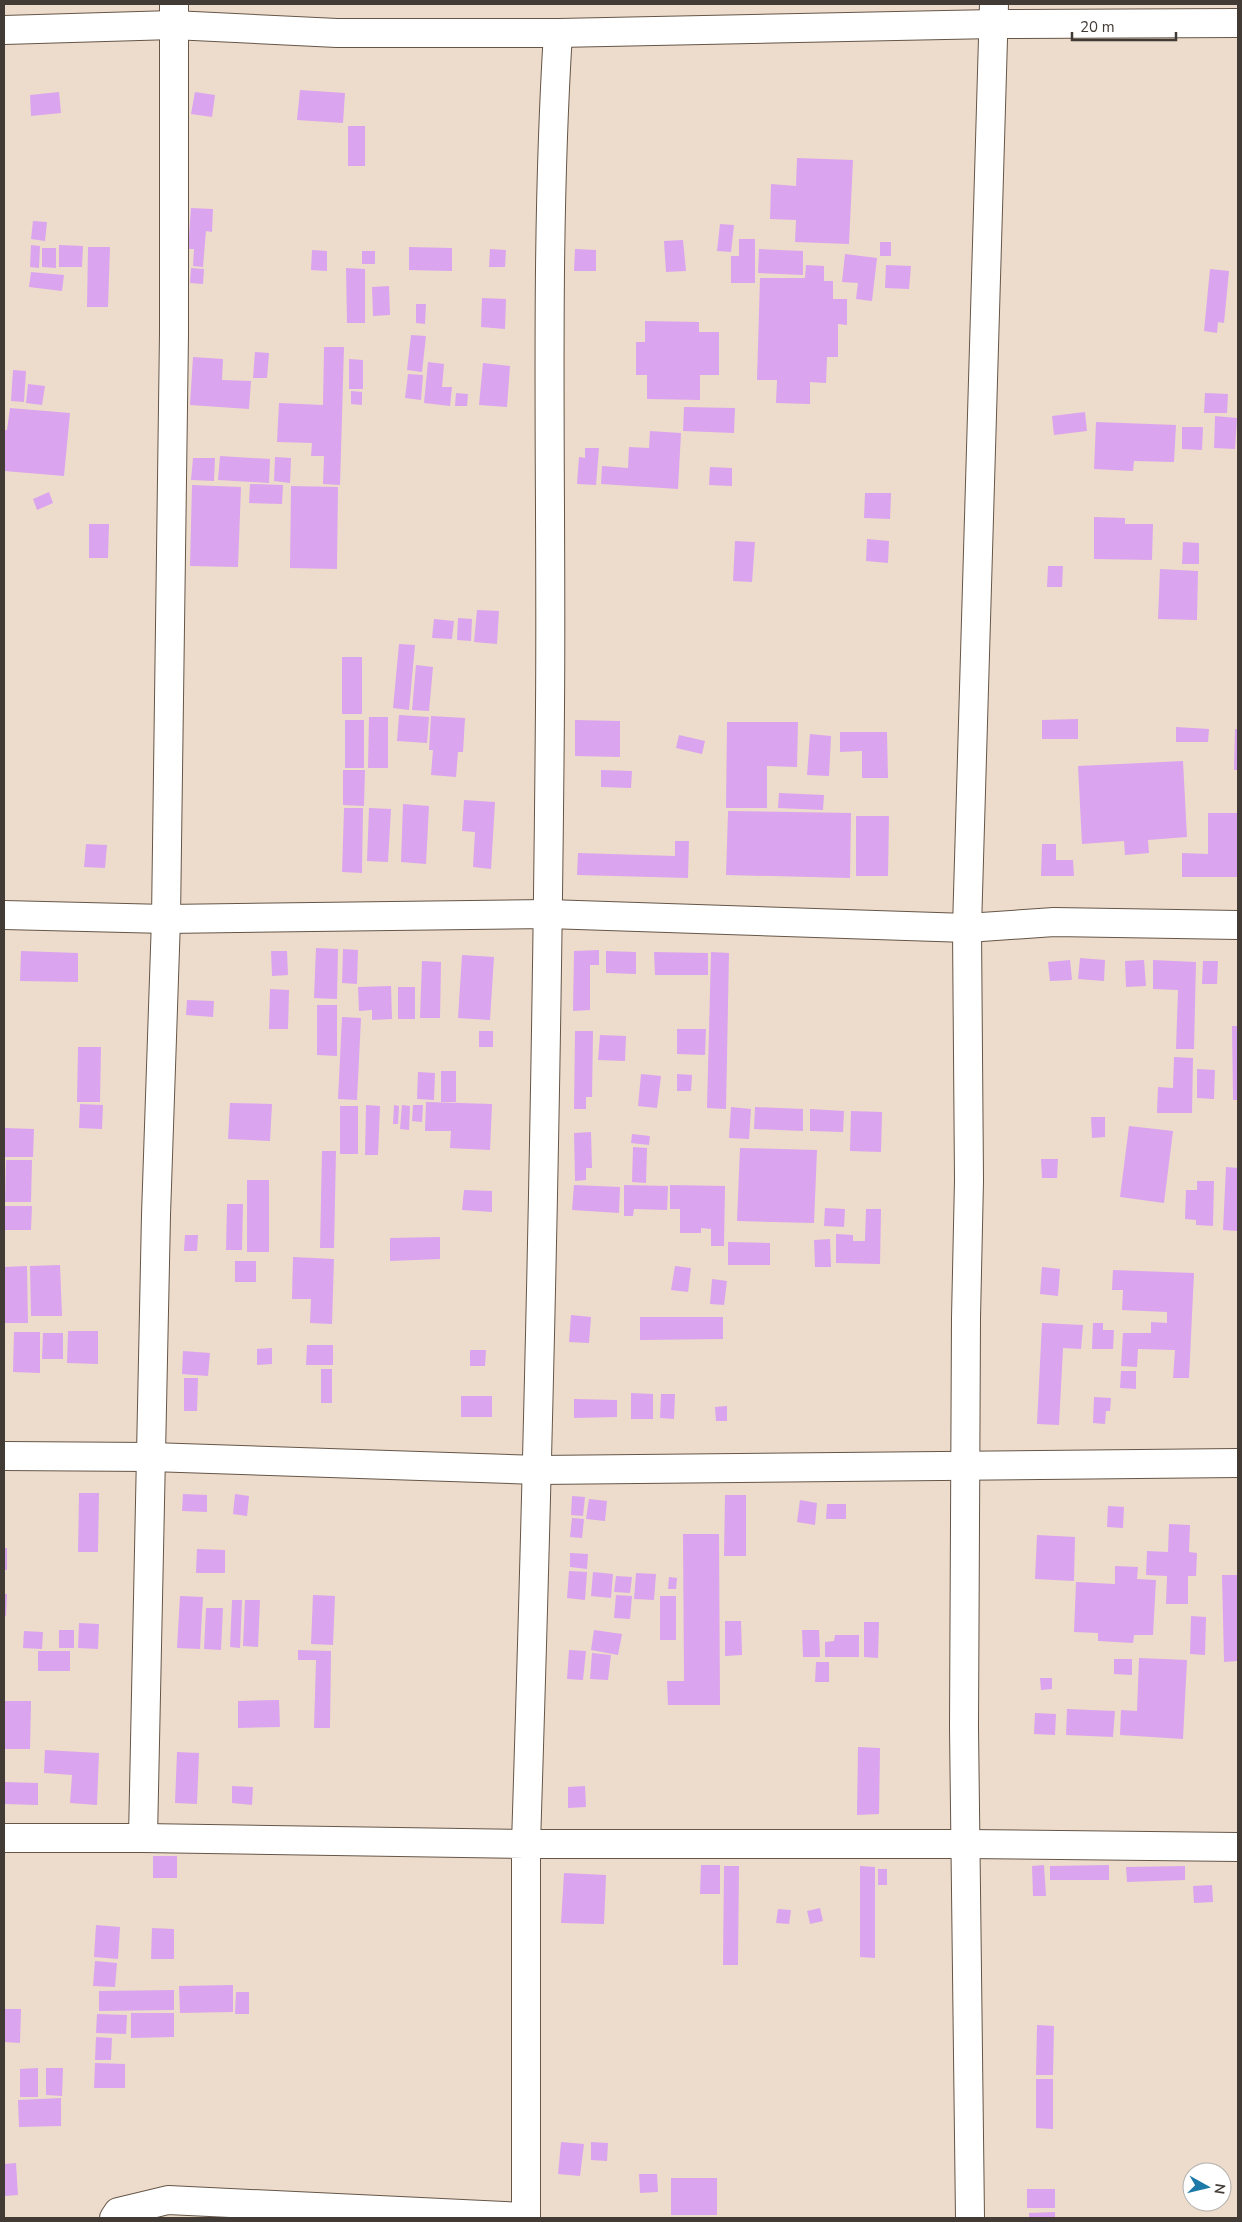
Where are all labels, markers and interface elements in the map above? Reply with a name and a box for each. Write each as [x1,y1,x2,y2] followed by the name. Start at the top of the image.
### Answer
[1072,10,1176,42] scale bar
[1080,17,1115,37] text: 20 m
[1182,2162,1232,2212] north arrow
[1209,2182,1230,2195] text: N

